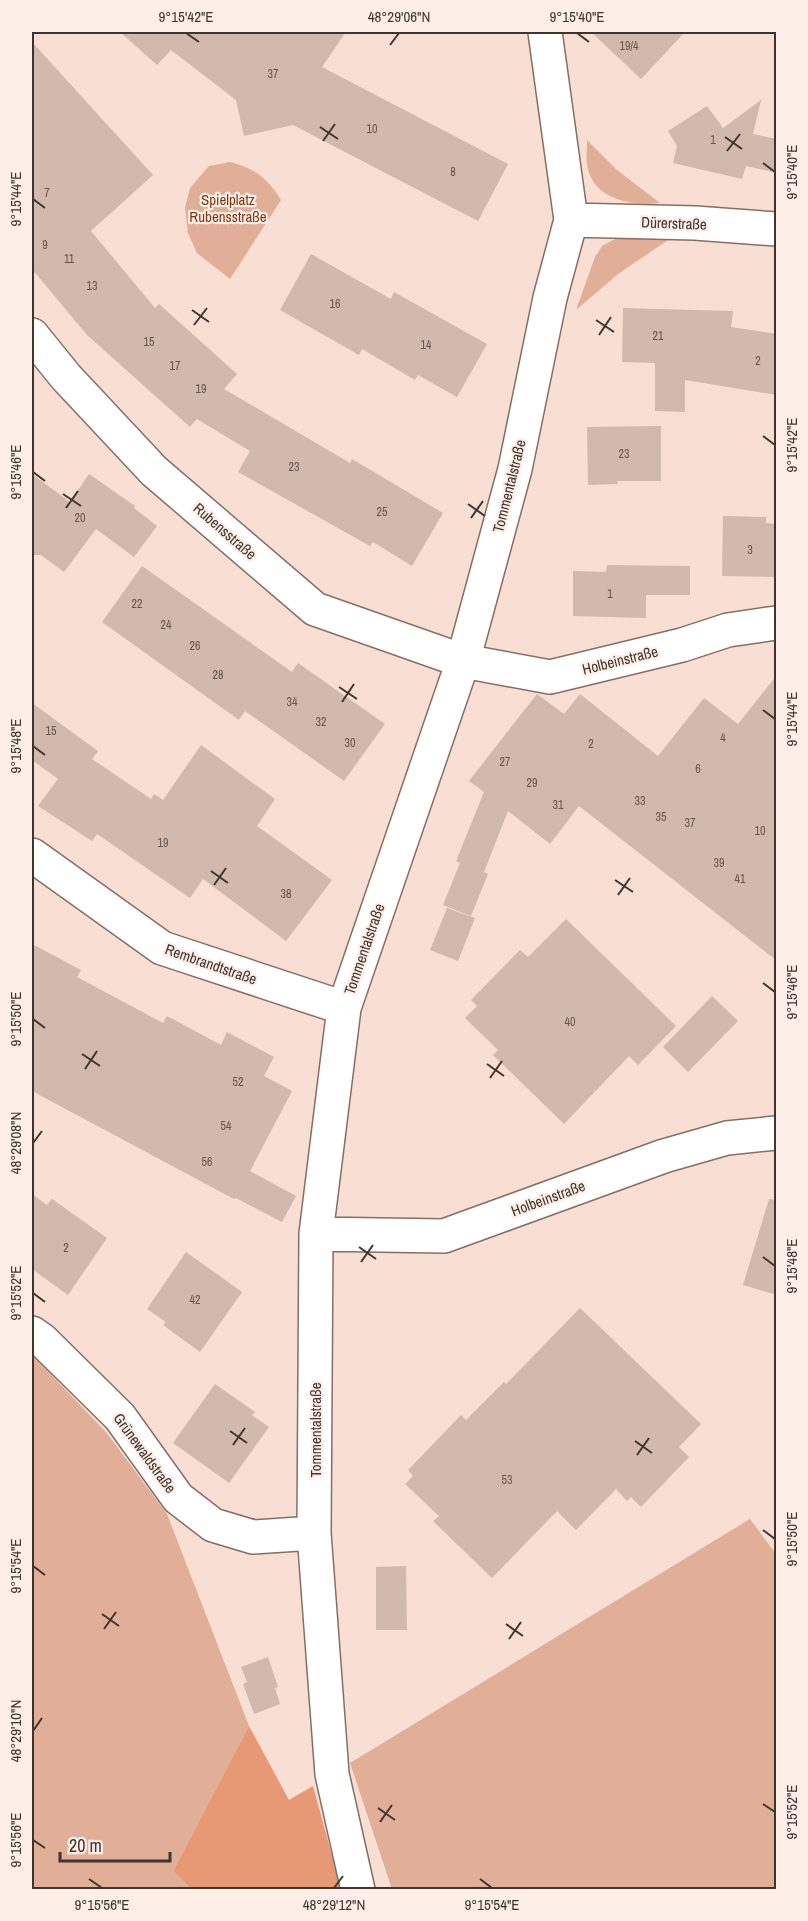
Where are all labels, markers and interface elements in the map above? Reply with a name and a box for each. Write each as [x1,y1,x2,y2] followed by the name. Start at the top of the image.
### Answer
[158,6,214,27] text: 9°15'42"E
[368,6,430,27] text: 48°29'06"N
[549,6,605,27] text: 9°15'40"E
[619,38,639,54] house number: 19/4
[268,66,279,82] house number: 37
[367,121,377,137] house number: 10
[710,132,716,148] house number: 1
[781,144,802,200] text: 9°15'40"E
[450,164,456,180] house number: 8
[5,171,26,227] text: 9°15'44"E
[44,185,50,201] house number: 7
[189,189,267,227] park label: Spielplatz Rubensstraße
[641,211,707,235] street label: Dürerstraße
[42,237,48,253] house number: 9
[64,251,75,267] house number: 11
[87,278,97,294] house number: 13
[330,296,340,312] house number: 16
[653,328,664,344] house number: 21
[144,334,155,350] house number: 15
[421,337,432,353] house number: 14
[755,353,761,369] house number: 2
[170,358,181,374] house number: 17
[196,381,206,397] house number: 19
[781,417,802,473] text: 9°15'42"E
[487,437,531,535] street label: Tommentalstraße
[5,444,26,500] text: 9°15'46"E
[619,446,629,462] house number: 23
[289,459,299,475] house number: 23
[189,498,261,564] street label: Rubensstraße
[377,504,388,520] house number: 25
[75,510,85,526] house number: 20
[747,542,753,558] house number: 3
[607,586,613,602] house number: 1
[132,596,142,612] house number: 22
[161,617,172,633] house number: 24
[190,638,200,654] house number: 26
[580,640,660,680] street label: Holbeinstraße
[213,667,223,683] house number: 28
[781,691,802,747] text: 9°15'44"E
[287,694,298,710] house number: 34
[316,714,326,730] house number: 32
[5,718,26,774] text: 9°15'48"E
[46,723,57,739] house number: 15
[720,730,726,746] house number: 4
[345,735,355,751] house number: 30
[588,736,594,752] house number: 2
[500,754,511,770] house number: 27
[695,761,701,777] house number: 6
[527,775,537,791] house number: 29
[635,793,645,809] house number: 33
[553,797,564,813] house number: 31
[656,809,667,825] house number: 35
[685,815,696,831] house number: 37
[755,823,765,839] house number: 10
[158,835,168,851] house number: 19
[714,855,724,871] house number: 39
[735,871,746,887] house number: 41
[281,886,291,902] house number: 38
[339,901,389,997] street label: Tommentalstraße
[162,938,260,990] street label: Rembrandtstraße
[781,964,802,1020] text: 9°15'46"E
[5,991,26,1047] text: 9°15'50"E
[565,1014,575,1030] house number: 40
[233,1074,243,1090] house number: 52
[5,1112,26,1174] text: 48°29'08"N
[221,1118,232,1134] house number: 54
[202,1154,212,1170] house number: 56
[508,1175,588,1221] street label: Holbeinstraße
[781,1238,802,1294] text: 9°15'48"E
[63,1240,69,1256] house number: 2
[5,1265,26,1321] text: 9°15'52"E
[190,1292,200,1308] house number: 42
[305,1382,326,1478] street label: Tommentalstraße
[109,1409,181,1497] street label: Grünewaldstraße
[502,1472,512,1488] house number: 53
[781,1511,802,1567] text: 9°15'50"E
[5,1538,26,1594] text: 9°15'54"E
[5,1700,26,1762] text: 48°29'10"N
[781,1784,802,1840] text: 9°15'52"E
[5,1812,26,1868] text: 9°15'56"E
[60,1825,170,1863] scale bar
[69,1833,102,1858] text: 20 m
[74,1894,130,1915] text: 9°15'56"E
[303,1894,365,1915] text: 48°29'12"N
[464,1894,520,1915] text: 9°15'54"E

